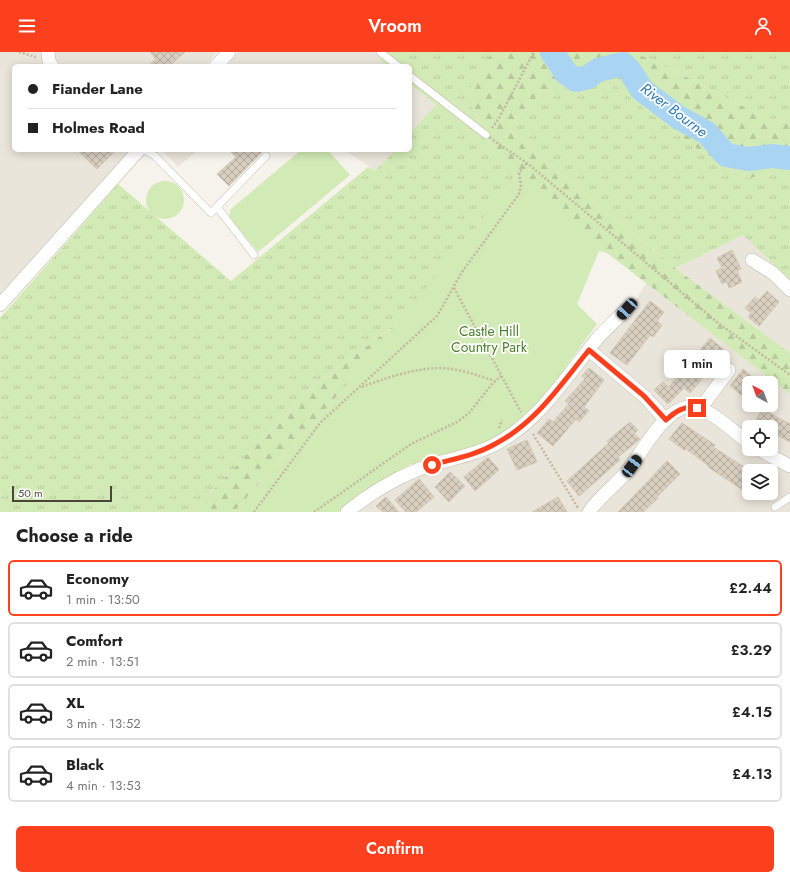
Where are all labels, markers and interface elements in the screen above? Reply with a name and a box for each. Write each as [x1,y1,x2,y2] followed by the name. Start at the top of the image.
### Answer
[368,13,422,39] text: Vroom
[16,15,38,37] icon: menu
[752,15,774,37] icon: person
[636,77,713,143] water label: River Bourne
[52,78,143,100] text: Fiander Lane
[52,117,145,139] text: Holmes Road
[615,296,639,322] car
[451,321,528,357] park label: Castle Hill Country Park
[664,350,730,378] callout: 1 min
[681,354,713,373] text: 1 min
[742,376,778,412] north arrow
[742,376,778,500] map controls
[688,399,706,417] route end
[742,420,778,456] button: locate
[620,453,644,479] car
[423,456,441,474] route start
[742,464,778,500] button: layers
[12,484,112,503] scale bar
[18,485,43,501] text: 50 m
[16,523,133,549] text: Choose a ride
[66,568,129,590] text: Economy
[18,570,54,606] icon: car
[729,577,772,599] text: £2.44
[66,590,140,609] text: 1 min · 13:50
[66,630,123,652] text: Comfort
[18,632,54,668] icon: car
[730,639,772,661] text: £3.29
[66,652,139,671] text: 2 min · 13:51
[66,692,84,714] text: XL
[18,694,54,730] icon: car
[732,701,772,723] text: £4.15
[66,714,141,733] text: 3 min · 13:52
[66,754,104,776] text: Black
[18,756,54,792] icon: car
[732,763,772,785] text: £4.13
[66,776,141,795] text: 4 min · 13:53
[16,826,774,872] button: Confirm

